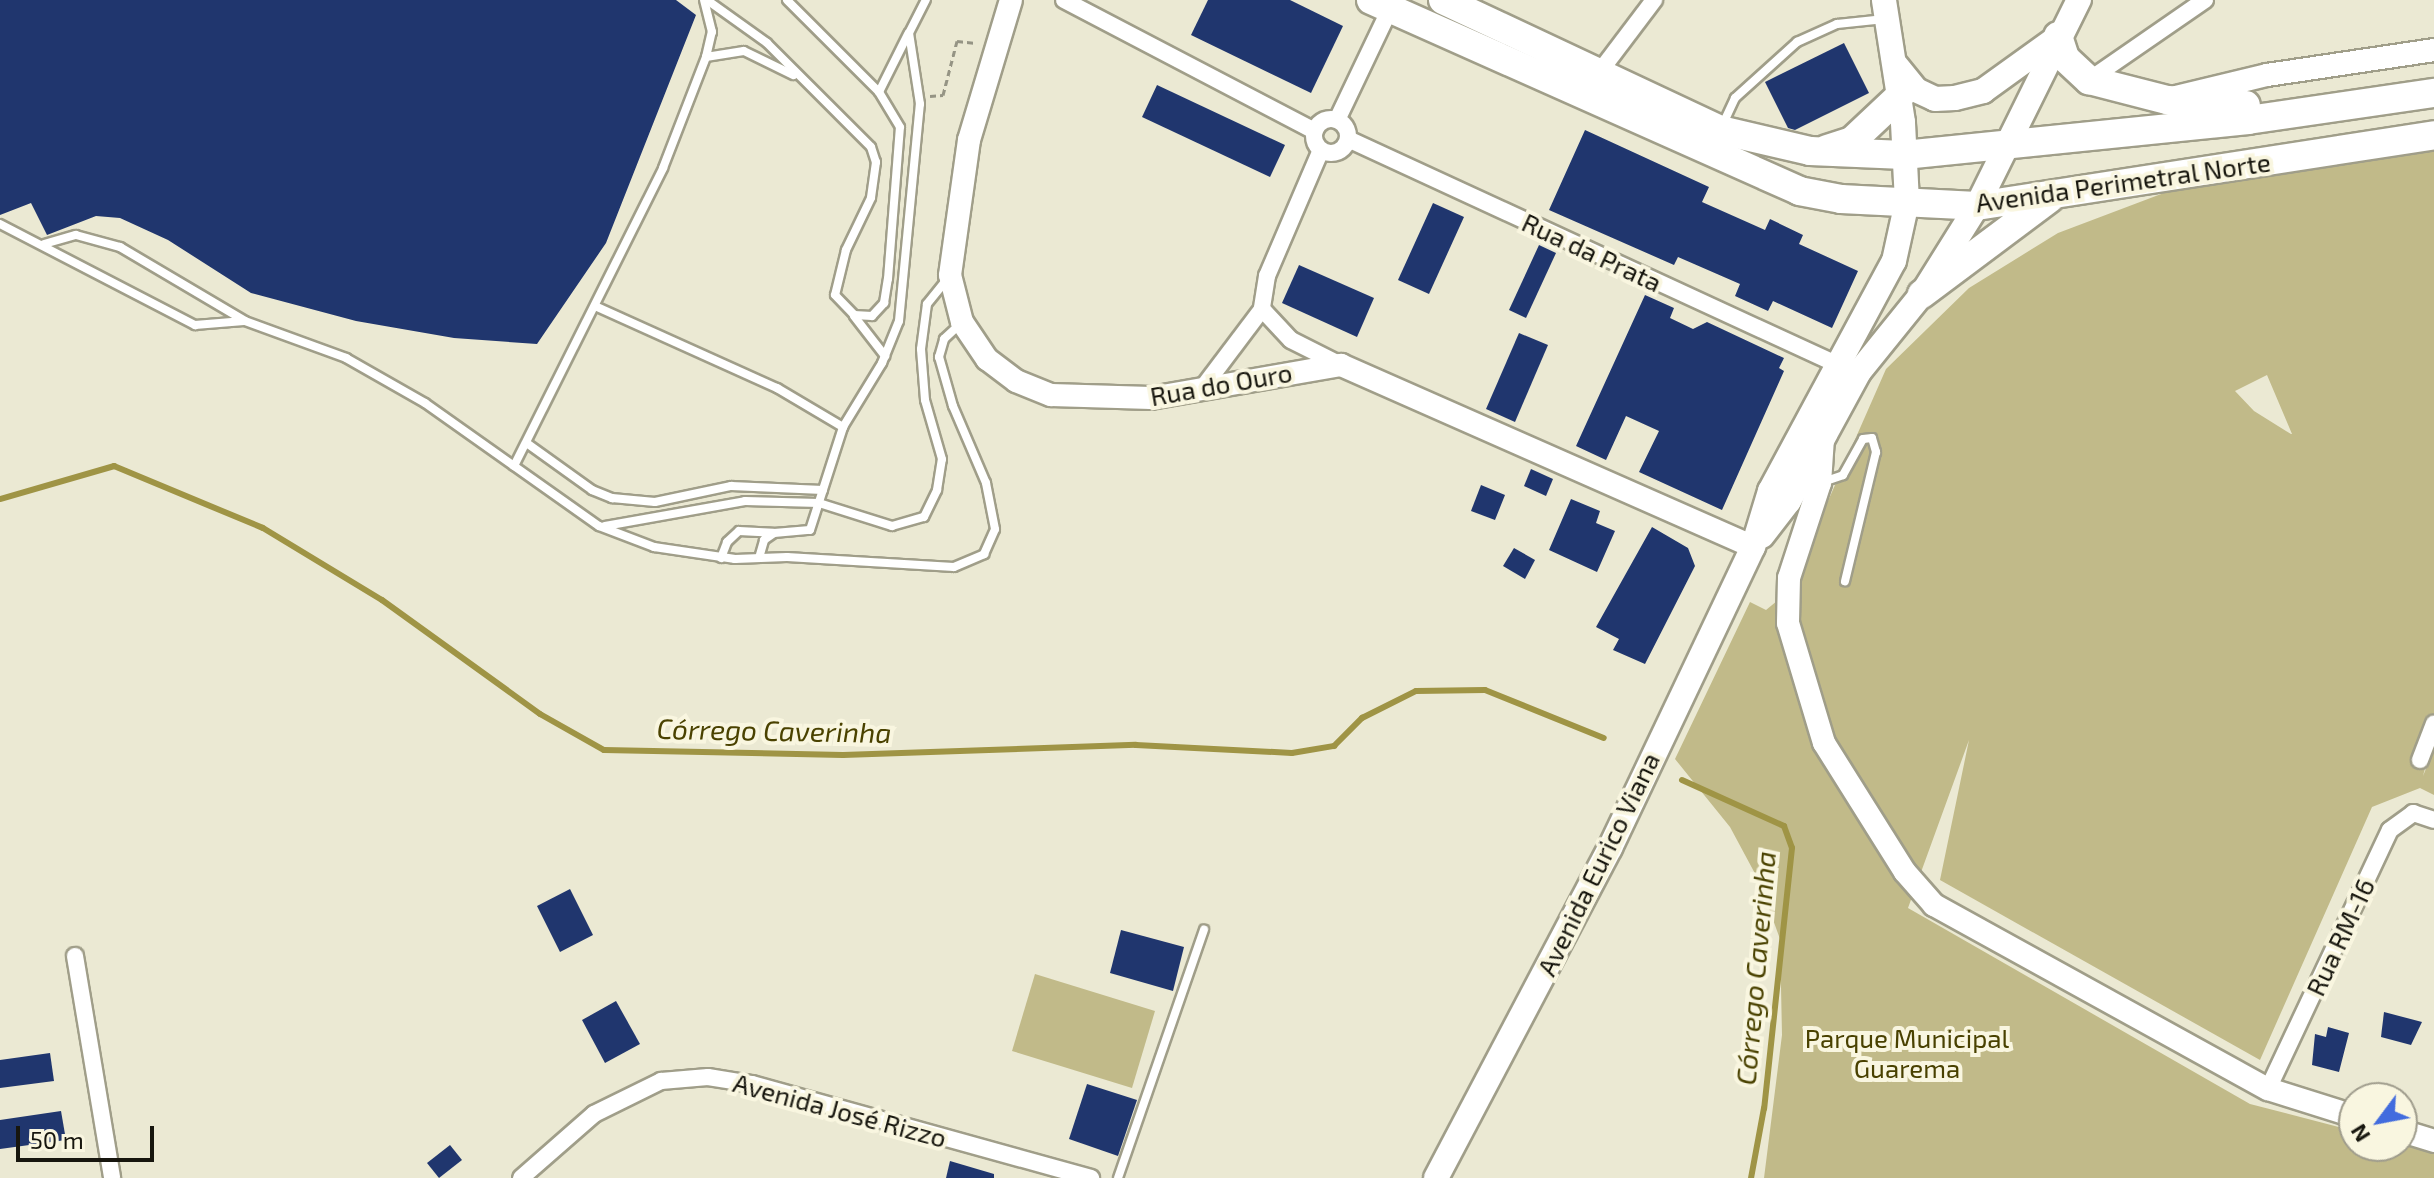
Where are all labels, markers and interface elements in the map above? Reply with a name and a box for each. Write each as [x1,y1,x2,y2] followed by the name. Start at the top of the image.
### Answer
[1973,146,2273,218] street label: Avenida Perimetral Norte
[1517,206,1667,298] street label: Rua da Prata
[1148,356,1294,412] street label: Rua do Ouro
[656,711,892,749] water label: Córrego Caverinha
[1530,747,1666,981] street label: Avenida Eurico Viana
[1728,850,1782,1086] water label: Córrego Caverinha
[2299,873,2381,1001] street label: Rua RM-16
[1805,1022,2009,1084] park label: Parque Municipal Guarema
[730,1066,950,1154] street label: Avenida José Rizzo
[2338,1082,2418,1162] north arrow
[20,1110,158,1160] scale bar
[2344,1120,2375,1147] text: N
[30,1125,84,1154] text: 50 m

